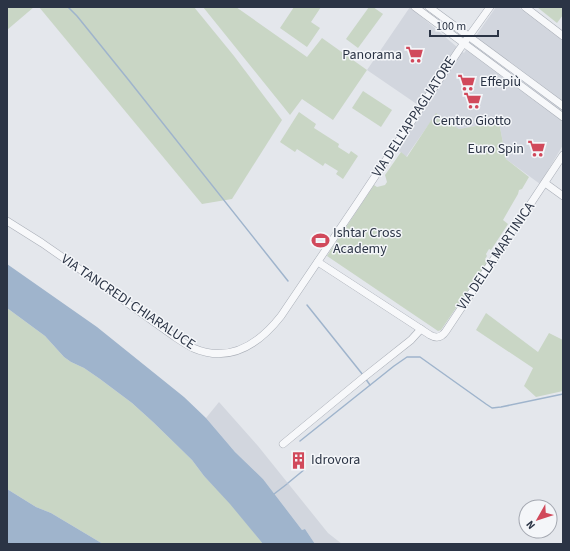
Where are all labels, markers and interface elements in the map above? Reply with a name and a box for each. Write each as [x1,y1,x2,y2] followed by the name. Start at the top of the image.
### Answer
[430,12,498,38] scale bar
[436,18,466,35] text: 100 m
[342,45,402,65] place label: Panorama
[405,45,425,65] supermarket icon: Panorama
[367,53,461,181] street label: VIA DELL'APPAGLIATORE
[457,72,477,92] supermarket icon: Effepiù
[480,72,521,92] place label: Effepiù
[462,91,482,111] supermarket icon: Centro Giotto
[433,111,511,131] place label: Centro Giotto
[468,139,524,159] place label: Euro Spin
[527,139,547,159] supermarket icon: Euro Spin
[452,198,540,314] street label: VIA DELLA MARTINICA
[333,223,401,259] place label: Ishtar Cross Academy
[310,231,330,251] sports icon: Ishtar Cross Academy
[57,250,199,354] street label: VIA TANCREDI CHIARALUCE
[288,450,308,470] building icon: Idrovora
[311,450,360,470] place label: Idrovora
[518,499,558,539] north arrow
[522,517,539,533] text: N

